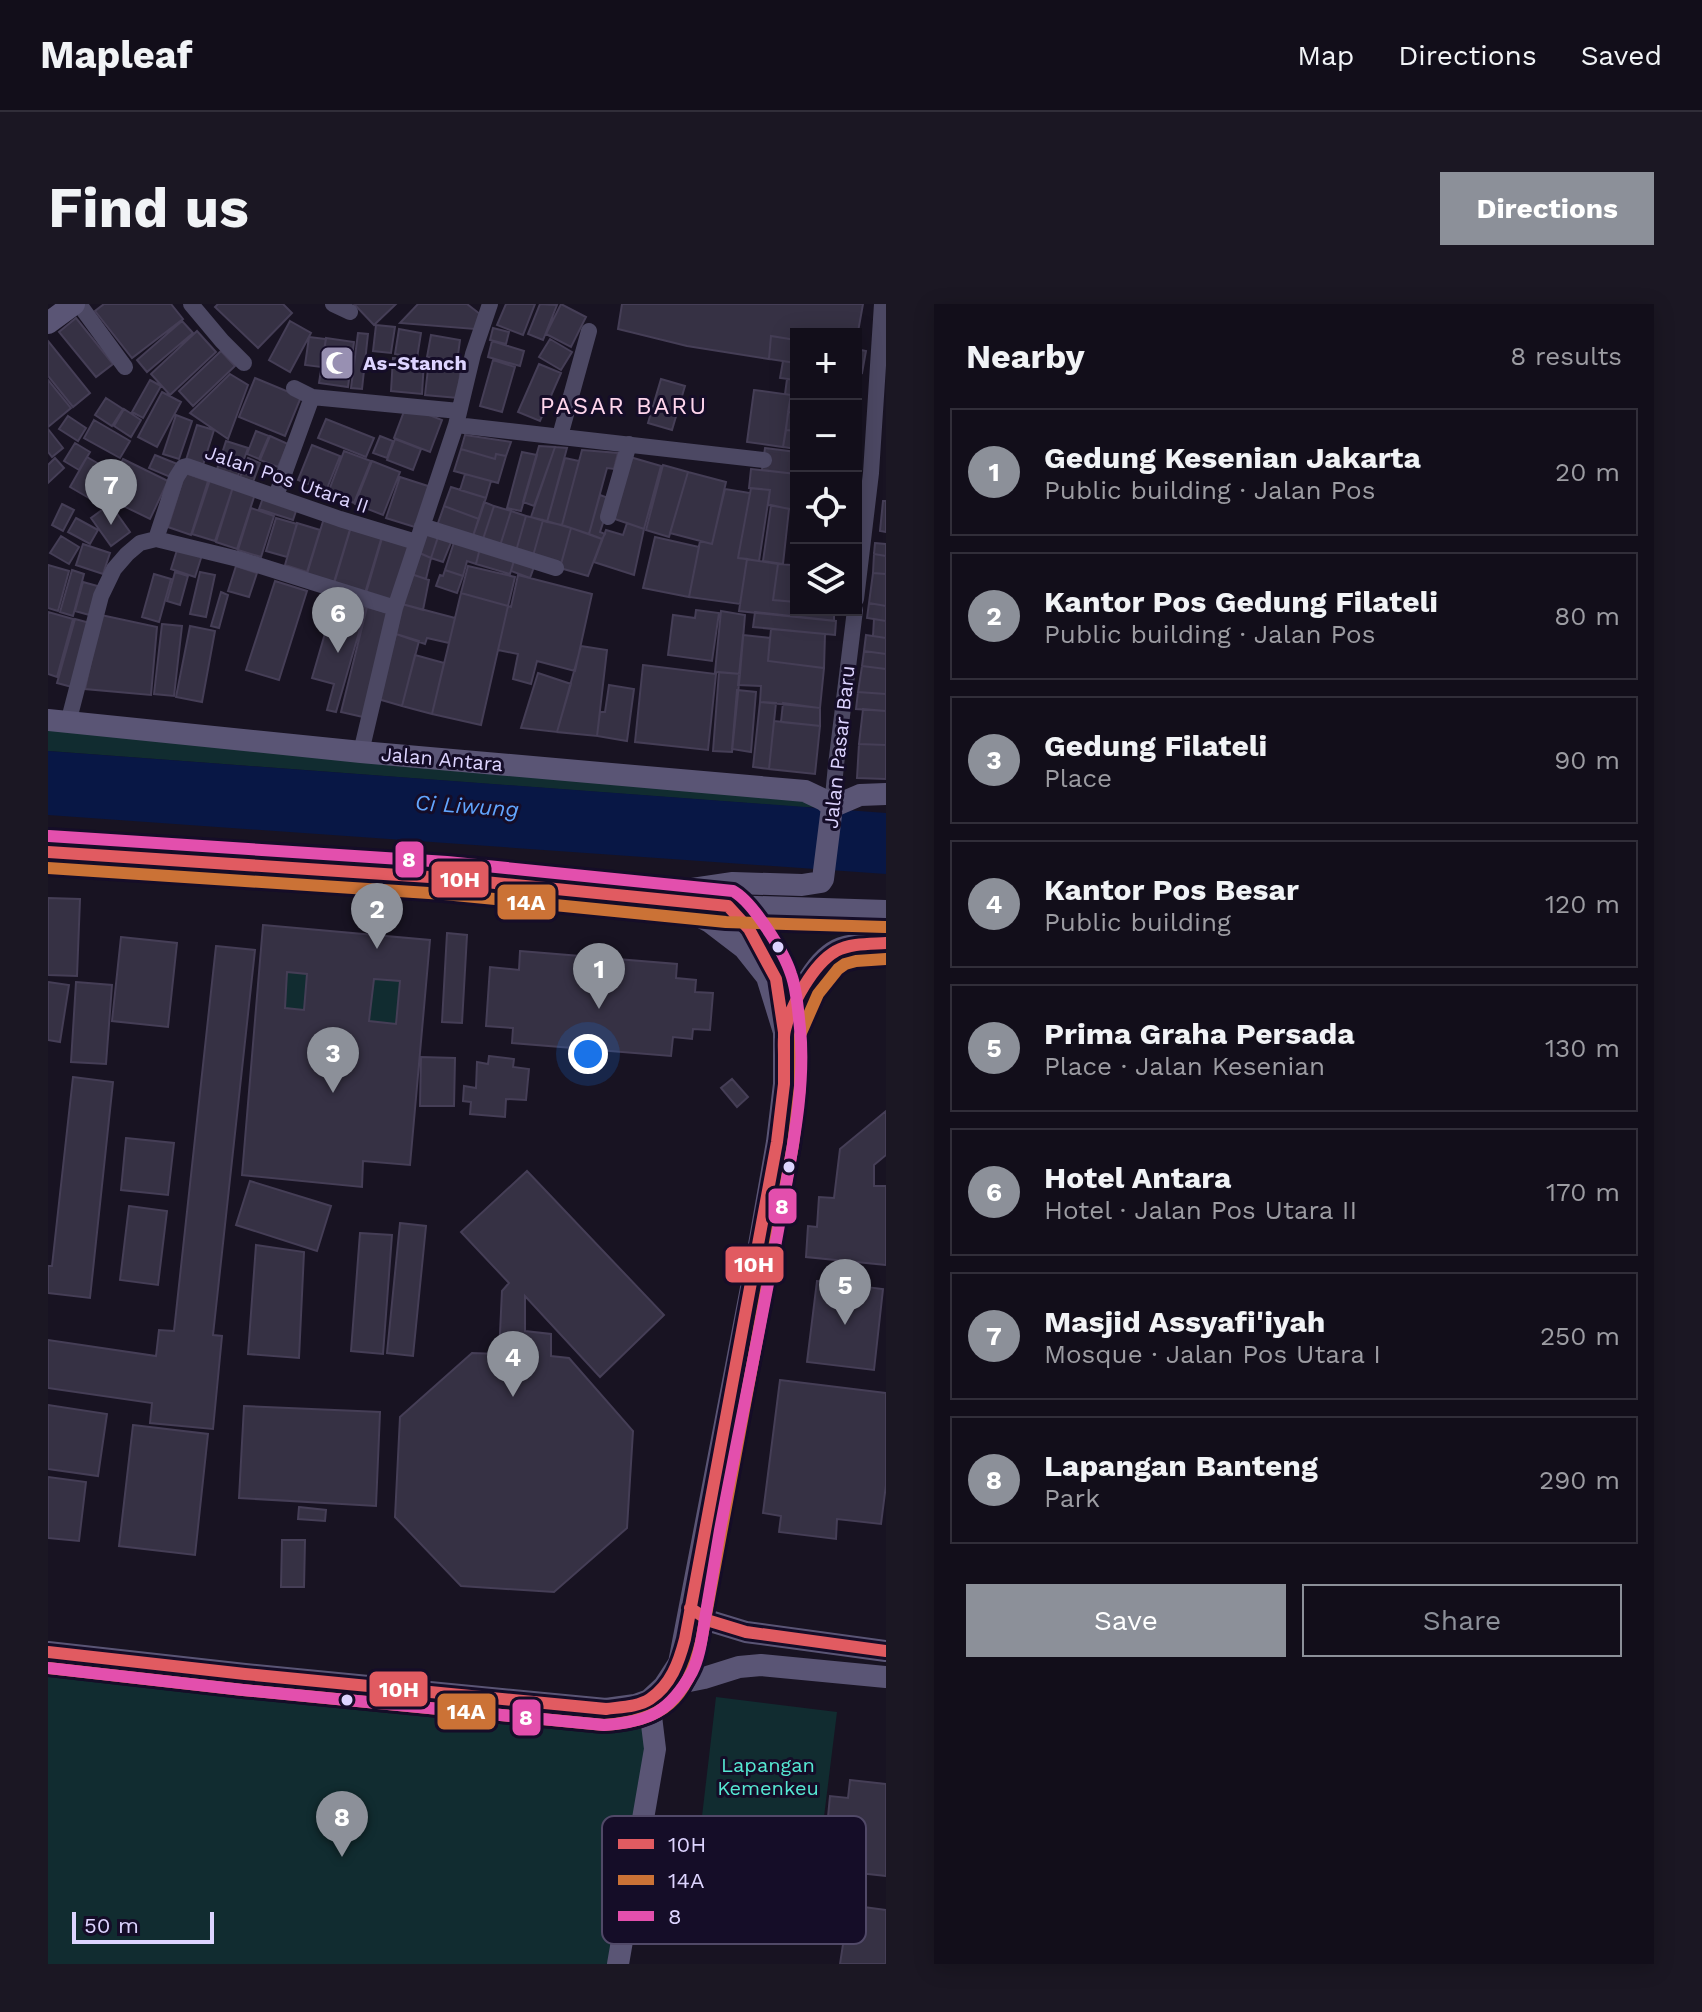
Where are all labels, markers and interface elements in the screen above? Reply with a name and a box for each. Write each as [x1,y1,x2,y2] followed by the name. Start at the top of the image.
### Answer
[40,33,192,77] text: Mapleaf
[1297,39,1354,72] text: Map
[1398,39,1537,72] text: Directions
[1581,39,1662,72] text: Saved
[1440,172,1654,245] button: Directions
[48,175,249,241] text: Find us
[790,328,862,616] map controls
[790,328,862,400] button: +
[966,336,1085,376] text: Nearby
[1510,341,1622,371] text: 8 results
[318,344,356,382] mosque icon: As-Stanch
[363,351,467,375] place label: As-Stanch
[540,392,708,420] district label: PASAR BARU
[790,400,862,472] button: −
[202,440,372,518] street label: Jalan Pos Utara II
[1044,440,1421,475] text: Gedung Kesenian Jakarta
[988,457,1000,487] text: 1
[1555,457,1620,487] text: 20 m
[85,459,137,525] pin: 7
[790,472,862,544] button: locate
[1044,475,1375,505] text: Public building · Jalan Pos
[790,544,862,616] button: layers
[1044,584,1438,619] text: Kantor Pos Gedung Filateli
[312,587,364,653] pin: 6
[986,601,1002,631] text: 2
[1554,601,1620,631] text: 80 m
[1044,619,1375,649] text: Public building · Jalan Pos
[819,664,859,830] street label: Jalan Pasar Baru
[1044,728,1267,763] text: Gedung Filateli
[380,742,504,776] street label: Jalan Antara
[986,745,1002,775] text: 3
[1554,745,1620,775] text: 90 m
[1044,763,1112,793] text: Place
[414,790,520,822] water label: Ci Liwung
[394,840,425,879] line badge: 8
[402,847,416,872] text: 8
[430,860,490,899] line badge: 10H
[440,867,480,892] text: 10H
[1044,872,1299,907] text: Kantor Pos Besar
[351,883,403,949] pin: 2
[496,883,557,921] line badge: 14A
[986,889,1002,919] text: 4
[1545,889,1620,919] text: 120 m
[507,890,545,915] text: 14A
[1044,907,1231,937] text: Public building
[770,939,786,955] unlabelled marker
[573,943,625,1009] pin: 1
[1044,1016,1355,1051] text: Prima Graha Persada
[307,1027,359,1093] pin: 3
[986,1033,1002,1063] text: 5
[1545,1033,1620,1063] text: 130 m
[568,1034,608,1074] your location
[1044,1051,1325,1081] text: Place · Jalan Kesenian
[781,1159,797,1175] unlabelled marker
[1044,1160,1231,1195] text: Hotel Antara
[986,1177,1002,1207] text: 6
[1546,1177,1620,1207] text: 170 m
[767,1187,798,1225] line badge: 8
[775,1194,789,1219] text: 8
[1044,1195,1357,1225] text: Hotel · Jalan Pos Utara II
[724,1245,785,1284] line badge: 10H
[734,1252,774,1277] text: 10H
[819,1259,871,1325] pin: 5
[1044,1304,1325,1339] text: Masjid Assyafi'iyah
[986,1321,1002,1351] text: 7
[1540,1321,1620,1351] text: 250 m
[487,1331,539,1397] pin: 4
[1044,1339,1381,1369] text: Mosque · Jalan Pos Utara I
[1044,1448,1318,1483] text: Lapangan Banteng
[986,1465,1002,1495] text: 8
[1539,1465,1620,1495] text: 290 m
[1044,1483,1100,1513] text: Park
[966,1584,1286,1657] button: Save
[1302,1584,1622,1657] button: Share
[368,1670,429,1708] line badge: 10H
[379,1677,419,1702] text: 10H
[339,1692,355,1708] unlabelled marker
[436,1692,497,1731] line badge: 14A
[511,1698,542,1737] line badge: 8
[447,1699,485,1724] text: 14A
[519,1705,533,1730] text: 8
[717,1753,819,1800] park label: Lapangan Kemenkeu
[316,1791,368,1857] pin: 8
[602,1816,866,1944] legend
[668,1832,706,1857] text: 10H
[668,1868,705,1893] text: 14A
[668,1904,682,1929] text: 8
[72,1908,214,1944] scale bar
[84,1913,139,1938] text: 50 m

